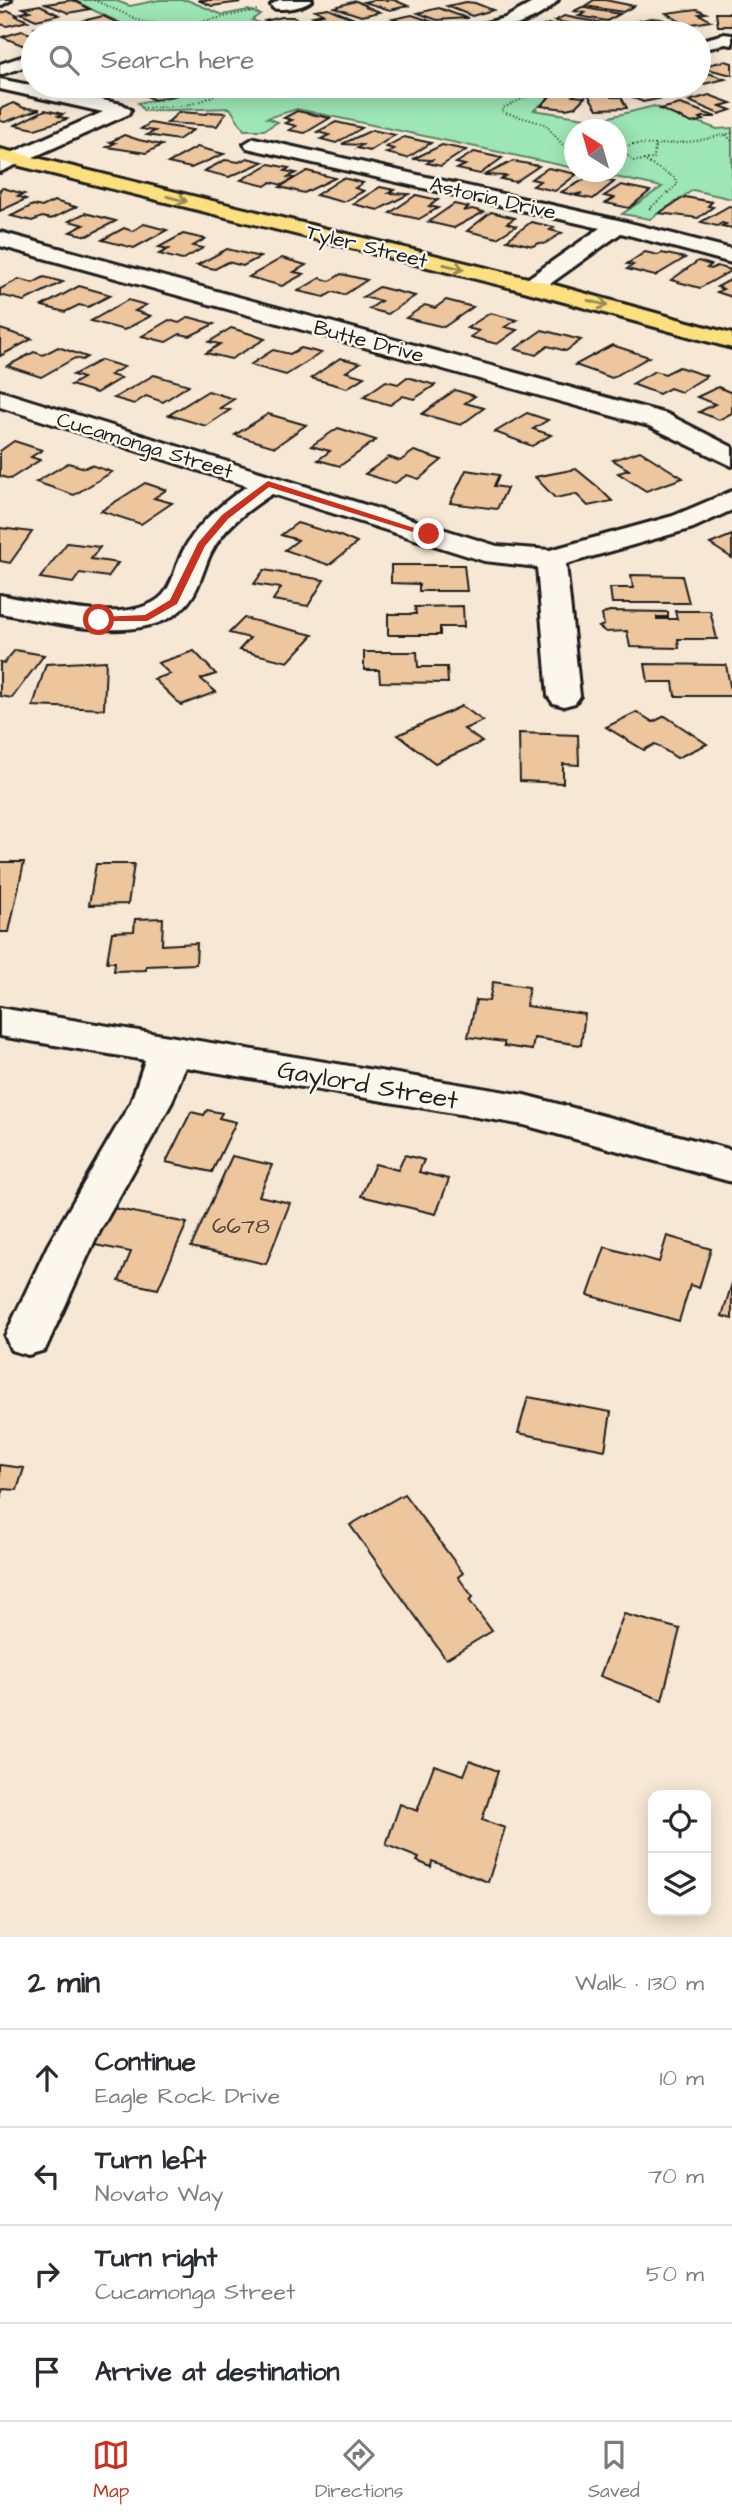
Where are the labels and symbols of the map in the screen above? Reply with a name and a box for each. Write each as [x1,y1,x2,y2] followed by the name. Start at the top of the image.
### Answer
[564,119,627,182] north arrow
[427,170,559,227] street label: Astoria Drive
[165,193,188,206] one-way arrow
[303,217,431,278] street label: Tyler Street
[442,261,465,274] one-way arrow
[587,298,609,311] one-way arrow
[311,313,427,370] street label: Butte Drive
[53,405,237,488] street label: Cucamonga Street
[413,518,444,549] route end
[83,604,114,635] route start
[274,1051,461,1121] street label: Gaylord Street
[212,1210,270,1242] house number: 6678

